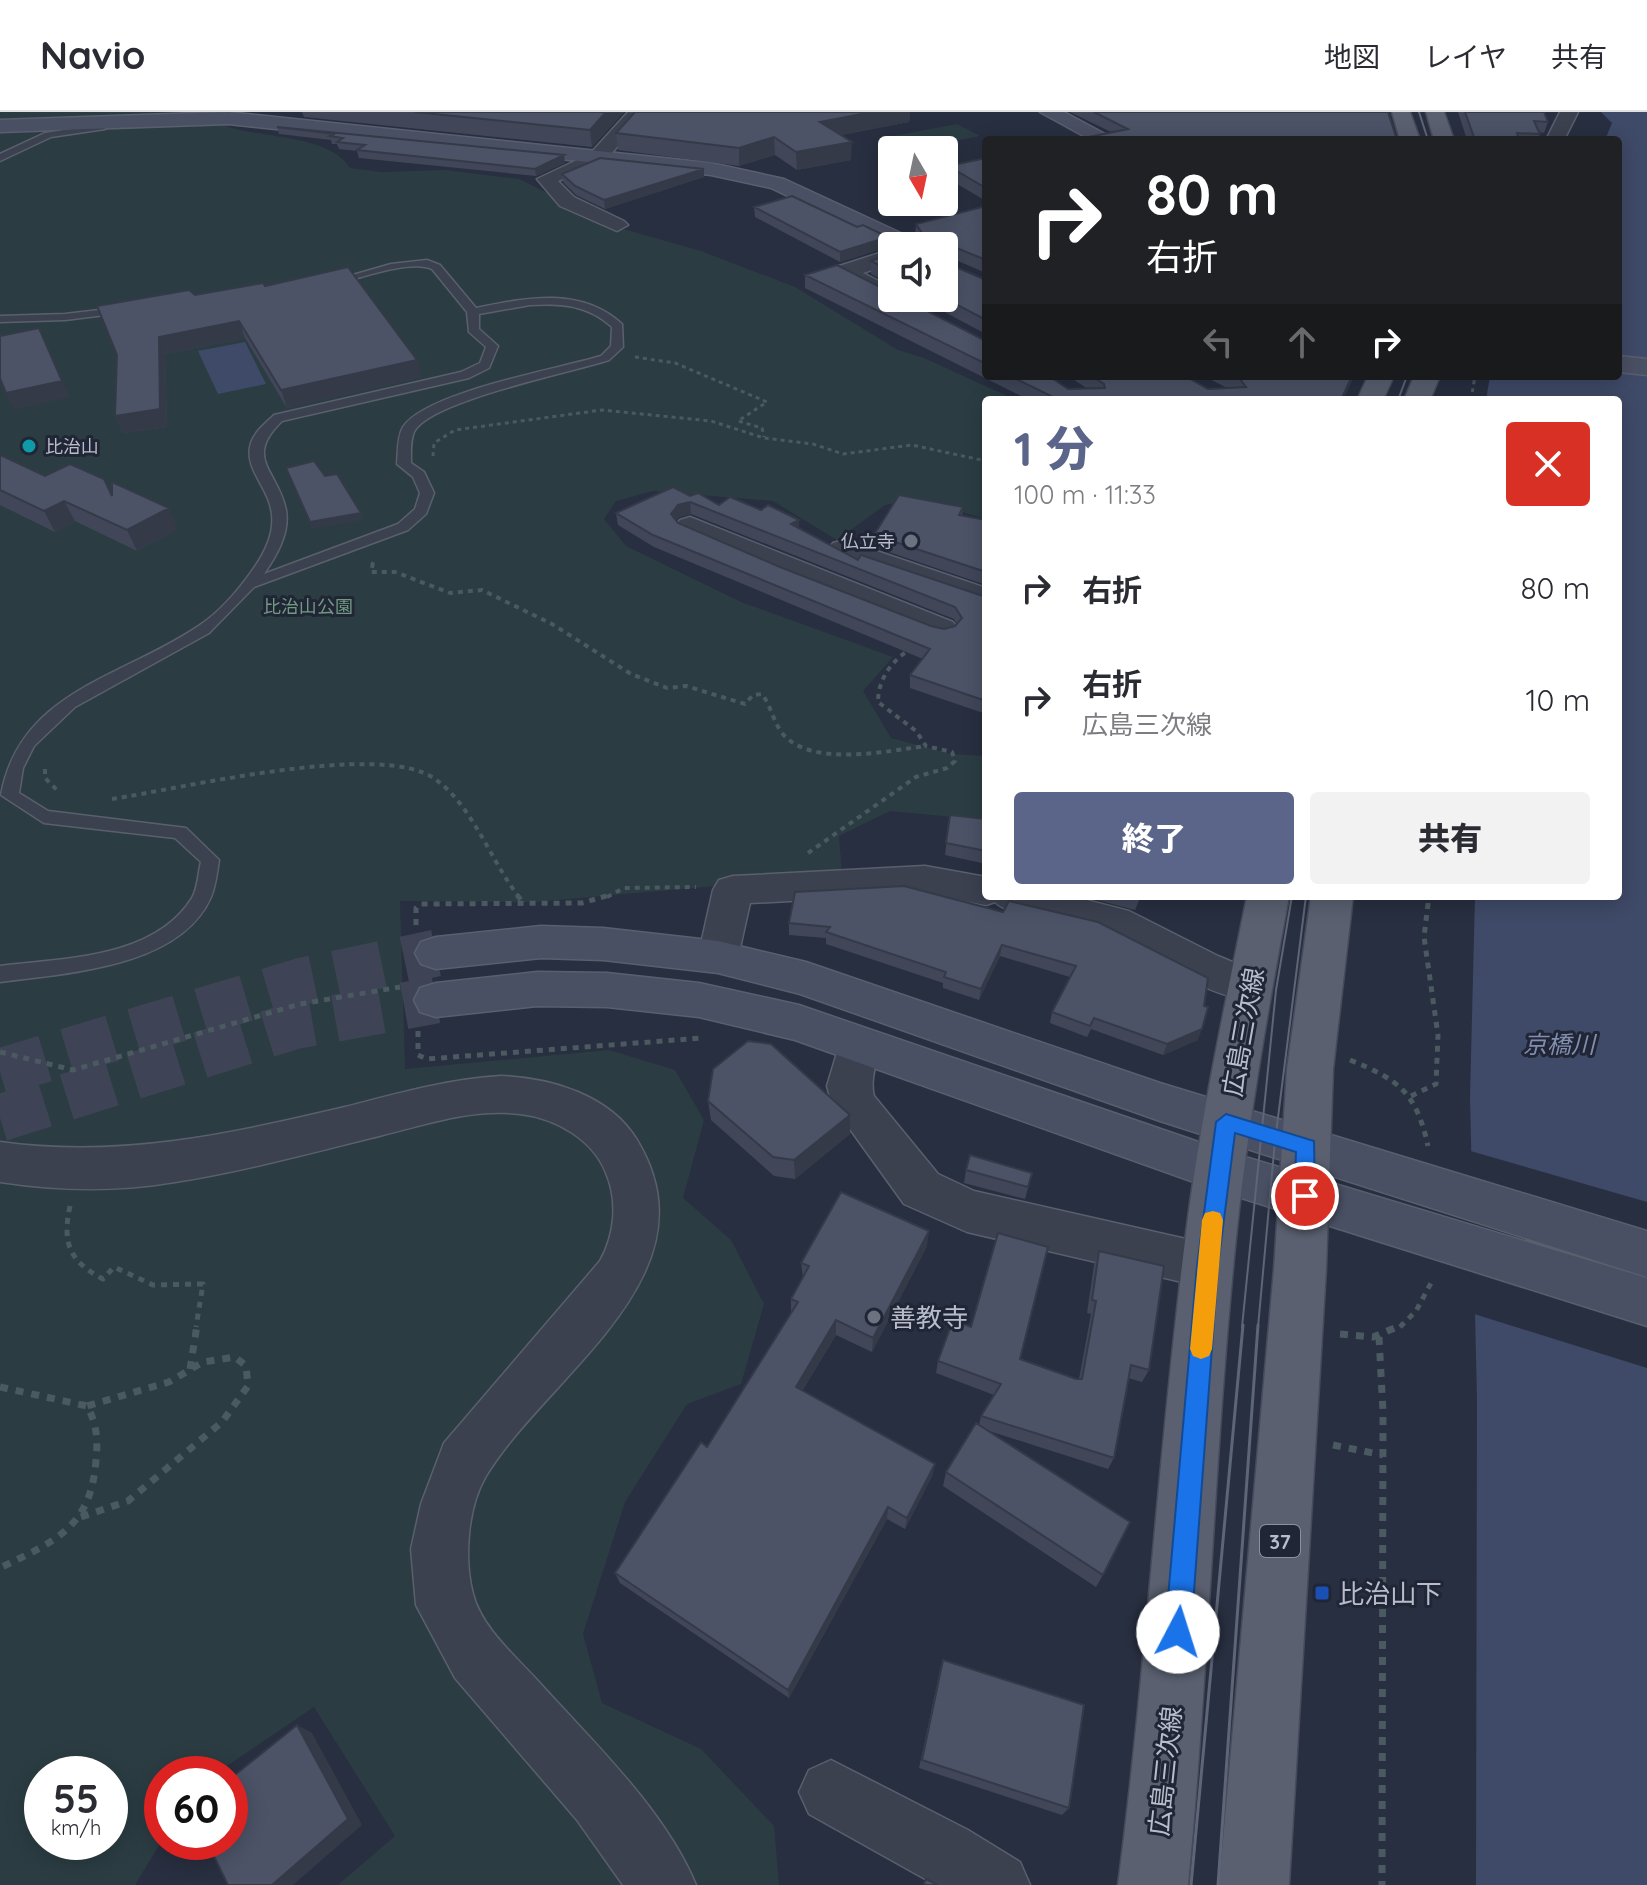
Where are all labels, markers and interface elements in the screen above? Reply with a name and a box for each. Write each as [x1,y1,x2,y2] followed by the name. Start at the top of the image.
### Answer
[40,31,145,79] text: Navio
[1324,39,1380,74] text: 地図
[1424,39,1507,74] text: レイヤ
[1551,39,1607,74] text: 共有
[878,136,958,216] north arrow
[878,136,958,312] map controls
[1146,159,1278,229] text: 80 m
[1014,168,1118,272] icon: right
[878,232,958,312] button: sound
[1146,234,1218,279] text: 右折
[1196,320,1240,364] icon: left
[1280,320,1324,364] icon: ahead
[1364,320,1408,364] icon: right
[1014,418,1094,478] text: 1 分
[1506,422,1590,506] button: close
[45,435,99,458] place label: 比治山
[20,437,38,455] marker: 比治山
[1014,478,1156,511] text: 100 m · 11:33
[841,530,895,553] place label: 仏立寺
[902,532,920,550] marker: 仏立寺
[1014,566,1058,610] icon: right
[1520,569,1590,607] text: 80 m
[1082,571,1142,609] text: 右折
[263,595,353,618] park label: 比治山公園
[1082,665,1142,703] text: 右折
[1014,678,1058,722] icon: right
[1526,681,1590,719] text: 10 m
[1082,708,1212,741] text: 広島三次線
[1014,792,1294,884] button: 終了
[1310,792,1590,884] button: 共有
[1215,965,1271,1099] street label: 広島三次線
[1523,1029,1598,1059] water label: 京橋川
[1271,1162,1339,1230] pin
[1283,1174,1327,1218] icon: arrive
[890,1301,968,1334] place label: 善教寺
[865,1308,883,1326] marker: 善教寺
[1260,1525,1300,1557] road number: 37
[1338,1577,1442,1610] place label: 比治山下
[1313,1584,1331,1602] marker: 比治山下
[1136,1590,1220,1674] position arrow
[1142,1705,1188,1837] street label: 広島三次線
[144,1756,248,1860] speed limit sign: 60
[53,1773,99,1823] text: 55
[51,1815,101,1840] text: km/h

